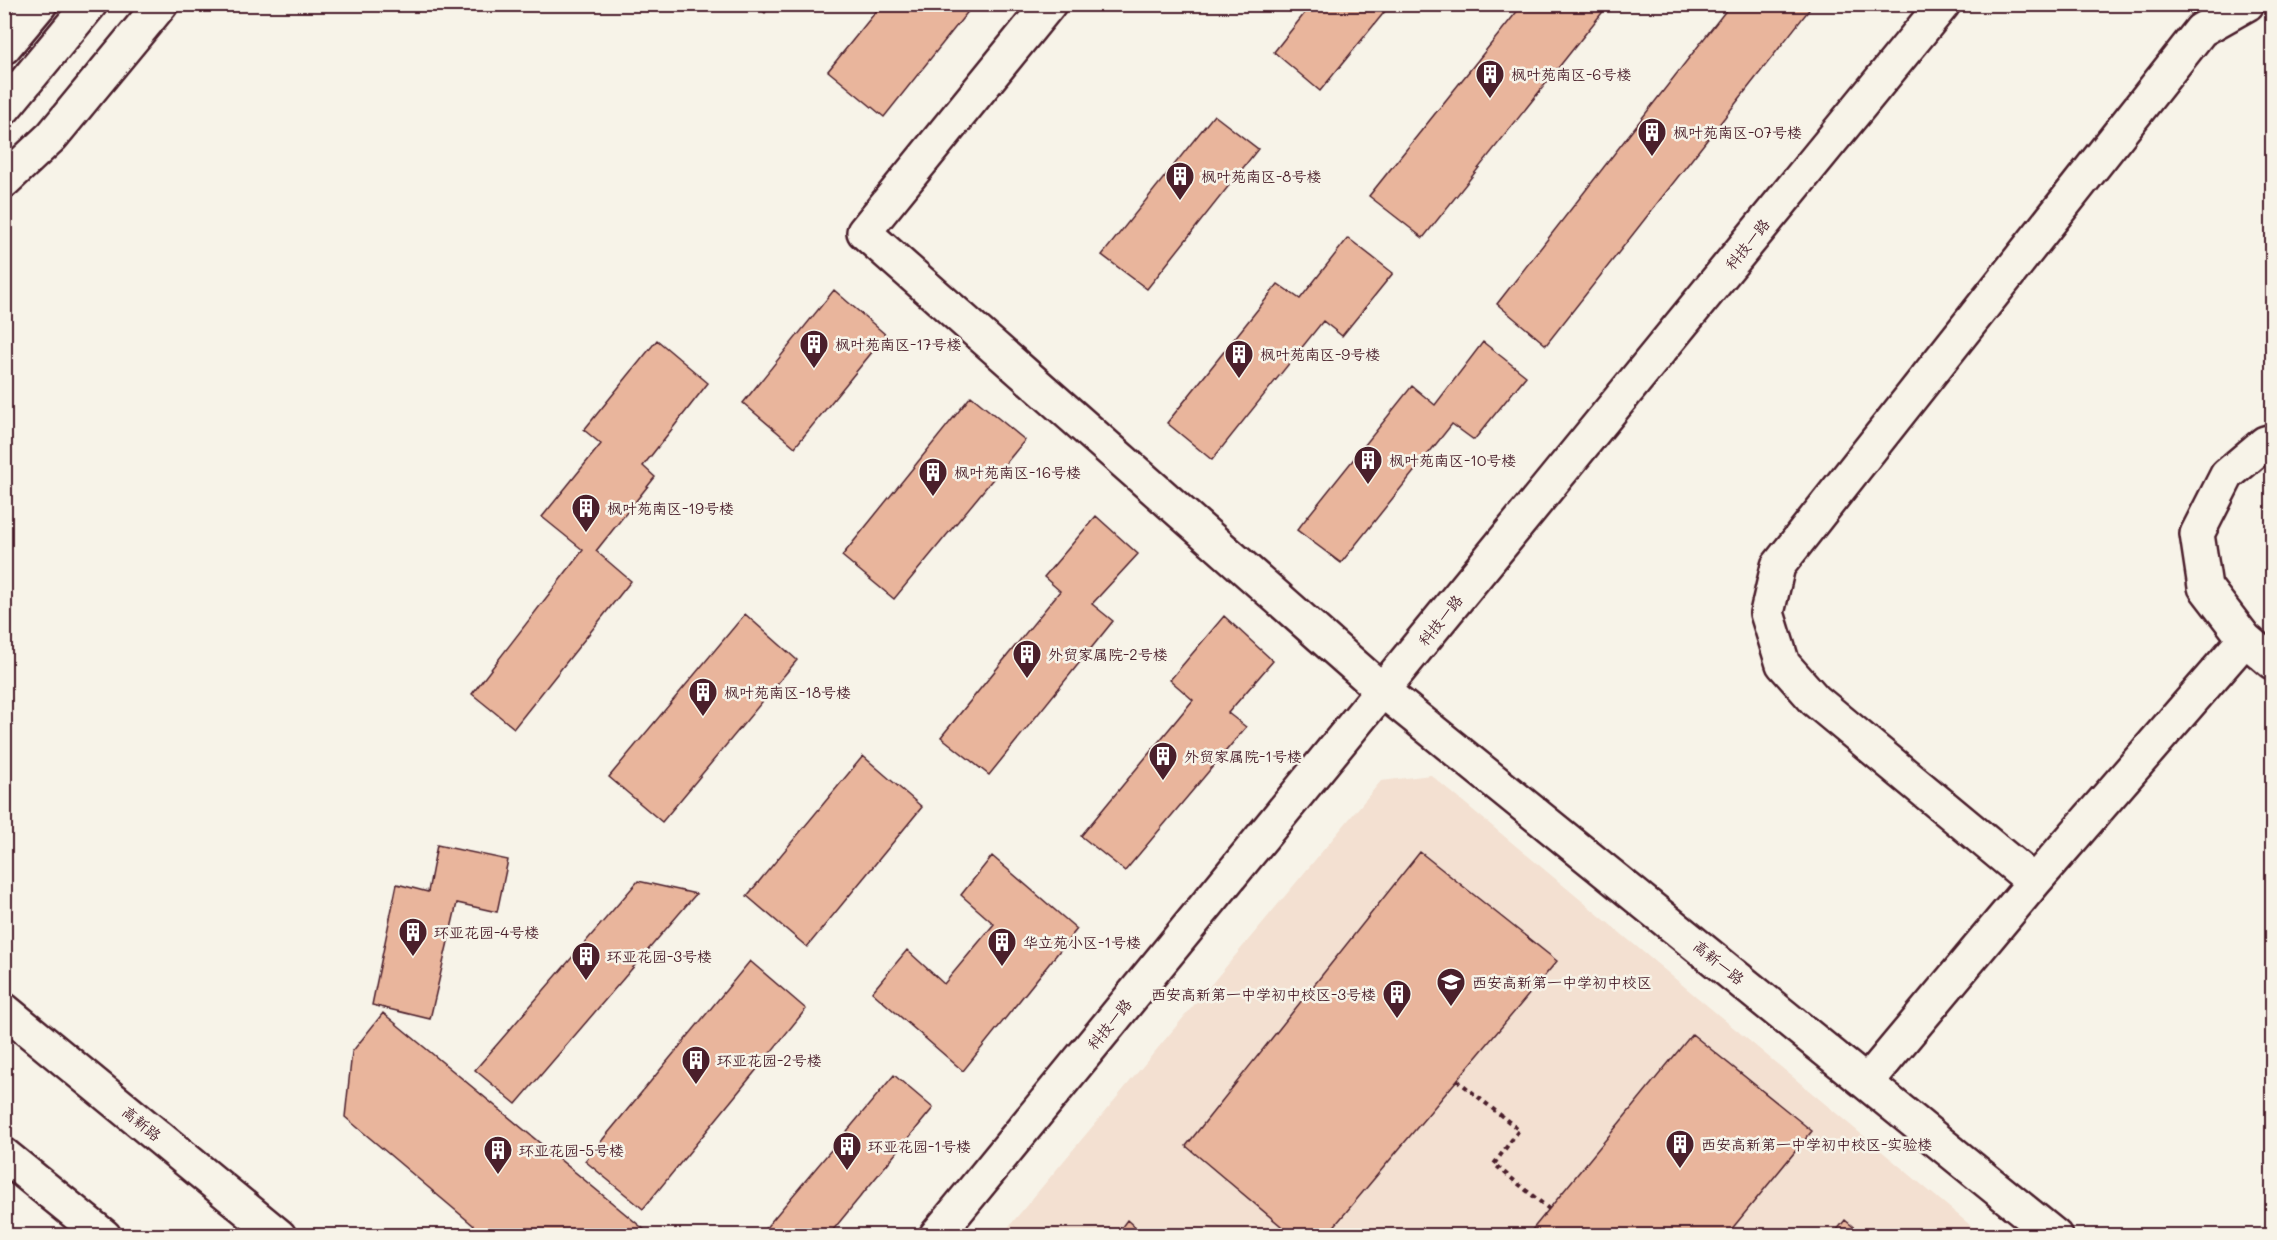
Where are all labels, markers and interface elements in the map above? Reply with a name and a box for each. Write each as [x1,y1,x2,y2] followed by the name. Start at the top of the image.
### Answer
[1474,58,1506,100] building icon: 枫叶苑南区-6号楼
[1511,64,1631,84] place label: 枫叶苑南区-6号楼
[1636,116,1668,158] building icon: 枫叶苑南区-07号楼
[1673,122,1802,142] place label: 枫叶苑南区-07号楼
[1164,160,1196,202] building icon: 枫叶苑南区-8号楼
[1201,166,1321,186] place label: 枫叶苑南区-8号楼
[1720,214,1774,274] street label: 科技一路
[798,328,830,370] building icon: 枫叶苑南区-17号楼
[835,334,961,354] place label: 枫叶苑南区-17号楼
[1223,338,1255,380] building icon: 枫叶苑南区-9号楼
[1260,344,1380,364] place label: 枫叶苑南区-9号楼
[1352,444,1384,486] building icon: 枫叶苑南区-10号楼
[1389,450,1516,470] place label: 枫叶苑南区-10号楼
[917,456,949,498] building icon: 枫叶苑南区-16号楼
[954,462,1081,482] place label: 枫叶苑南区-16号楼
[570,492,602,534] building icon: 枫叶苑南区-19号楼
[607,498,734,518] place label: 枫叶苑南区-19号楼
[1413,590,1467,650] street label: 科技一路
[1011,638,1043,680] building icon: 外贸家属院-2号楼
[1048,644,1168,664] place label: 外贸家属院-2号楼
[687,676,719,718] building icon: 枫叶苑南区-18号楼
[724,682,851,702] place label: 枫叶苑南区-18号楼
[1147,740,1179,782] building icon: 外贸家属院-1号楼
[1184,746,1302,766] place label: 外贸家属院-1号楼
[397,916,429,958] building icon: 环亚花园-4号楼
[434,922,539,942] place label: 环亚花园-4号楼
[986,926,1018,968] building icon: 华立苑小区-1号楼
[1023,932,1141,952] place label: 华立苑小区-1号楼
[1689,935,1749,989] street label: 高新一路
[570,940,602,982] building icon: 环亚花园-3号楼
[607,946,712,966] place label: 环亚花园-3号楼
[1435,966,1467,1008] school or university icon: 西安高新第一中学初中校区
[1472,972,1652,992] place label: 西安高新第一中学初中校区
[1381,978,1413,1020] building icon: 西安高新第一中学初中校区-3号楼
[1151,984,1376,1004] place label: 西安高新第一中学初中校区-3号楼
[1082,994,1136,1054] street label: 科技一路
[680,1044,712,1086] building icon: 环亚花园-2号楼
[717,1050,822,1070] place label: 环亚花园-2号楼
[118,1101,166,1145] street label: 高新路
[1664,1128,1696,1170] building icon: 西安高新第一中学初中校区-实验楼
[831,1130,863,1172] building icon: 环亚花园-1号楼
[482,1134,514,1176] building icon: 环亚花园-5号楼
[1701,1134,1932,1154] place label: 西安高新第一中学初中校区-实验楼
[868,1136,971,1156] place label: 环亚花园-1号楼
[519,1140,624,1160] place label: 环亚花园-5号楼

